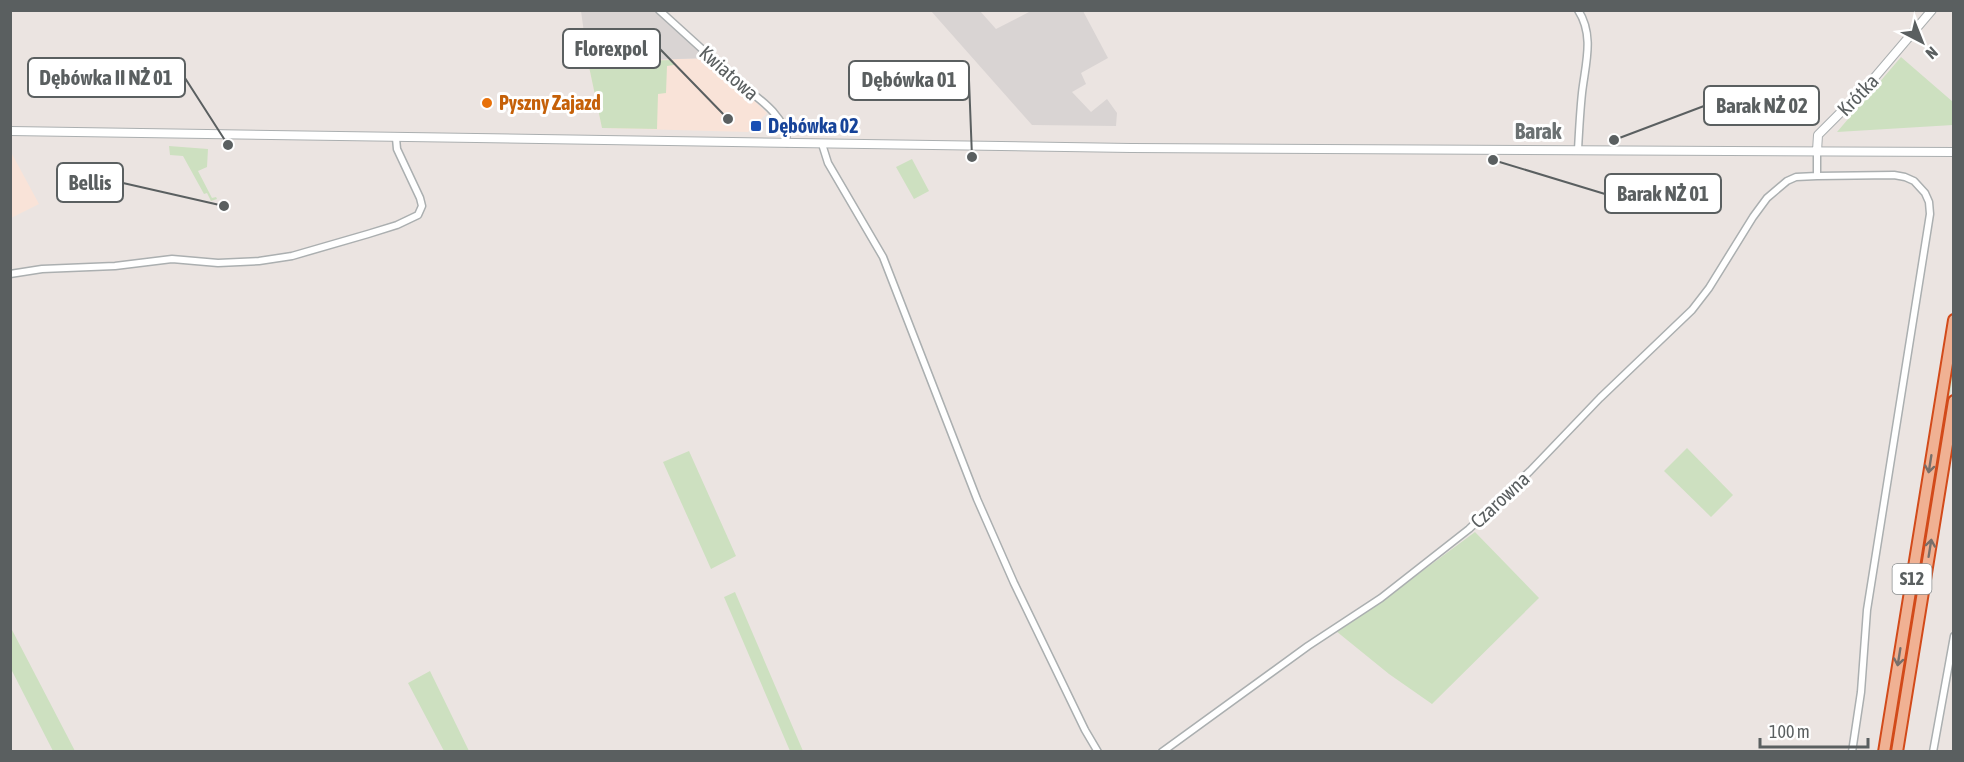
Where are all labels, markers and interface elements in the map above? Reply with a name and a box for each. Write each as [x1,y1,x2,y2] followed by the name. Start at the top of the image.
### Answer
[1892,12,1952,72] north arrow
[563,29,660,68] callout: Florexpol
[574,36,648,60] text: Florexpol
[695,41,764,105] street label: Kwiatowa
[1923,43,1942,63] text: N
[28,58,185,97] callout: Dębówka II NŻ 01
[849,61,969,100] callout: Dębówka 01
[39,65,173,89] text: Dębówka II NŻ 01
[861,67,957,91] text: Dębówka 01
[1832,69,1883,120] street label: Krótka
[1704,86,1819,125] callout: Barak NŻ 02
[499,91,601,114] place label: Pyszny Zajazd
[1716,93,1808,117] text: Barak NŻ 02
[480,96,494,110] marker: Pyszny Zajazd
[768,114,859,137] place label: Dębówka 02
[1515,118,1562,144] district label: Barak
[749,119,763,133] marker: Dębówka 02
[57,163,123,202] callout: Bellis
[69,170,112,194] text: Bellis
[1605,174,1721,213] callout: Barak NŻ 01
[1617,181,1709,205] text: Barak NŻ 01
[1925,454,1936,474] one-way arrow
[1466,467,1534,532] street label: Czarowna
[1925,538,1936,558] one-way arrow
[1892,564,1932,594] road number: S12
[1894,646,1905,666] one-way arrow
[1760,711,1868,749] scale bar
[1769,721,1810,742] text: 100 m

